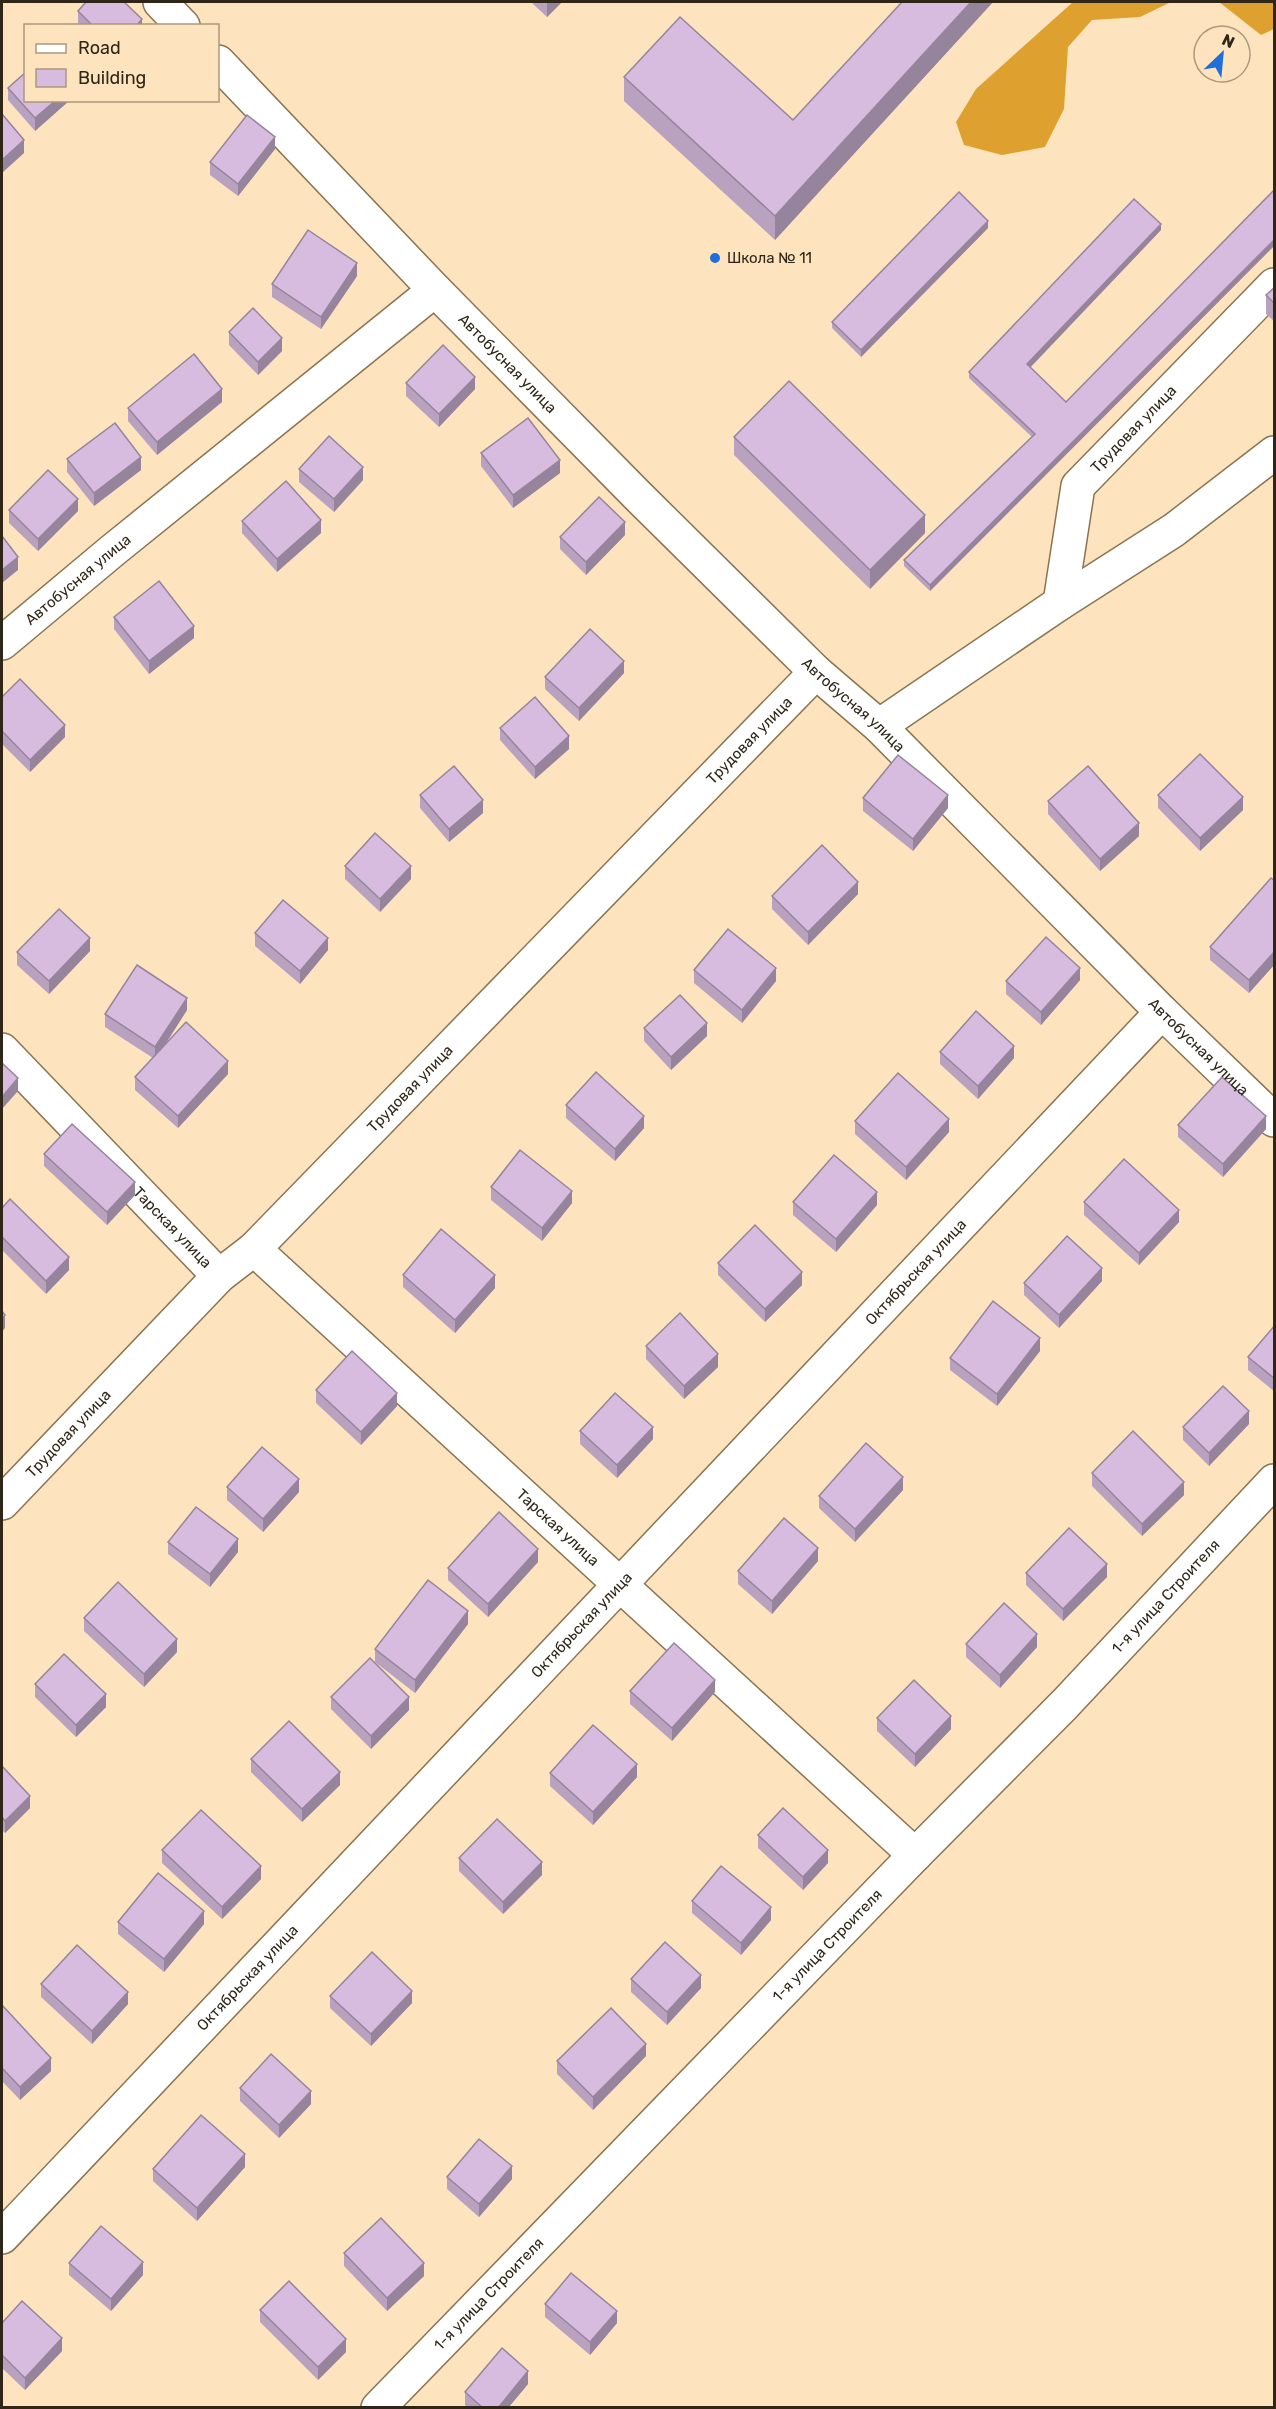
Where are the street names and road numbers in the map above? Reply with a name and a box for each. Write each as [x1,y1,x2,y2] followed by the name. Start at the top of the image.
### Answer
[455,310,560,417] street label: Автобусная улица
[1087,382,1180,476] street label: Трудовая улица
[21,530,135,629] street label: Автобусная улица
[798,654,908,756] street label: Автобусная улица
[703,693,796,788] street label: Трудовая улица
[1145,994,1252,1099] street label: Автобусная улица
[364,1041,457,1136] street label: Трудовая улица
[129,1183,215,1272] street label: Тарская улица
[861,1215,970,1329] street label: Октябрьская улица
[22,1386,115,1481] street label: Трудовая улица
[513,1485,603,1570] street label: Тарская улица
[1108,1536,1224,1657] street label: 1-я улица Строителя
[527,1568,636,1682] street label: Октябрьская улица
[769,1885,886,2005] street label: 1-я улица Строителя
[193,1921,302,2034] street label: Октябрьская улица
[430,2234,547,2354] street label: 1-я улица Строителя

